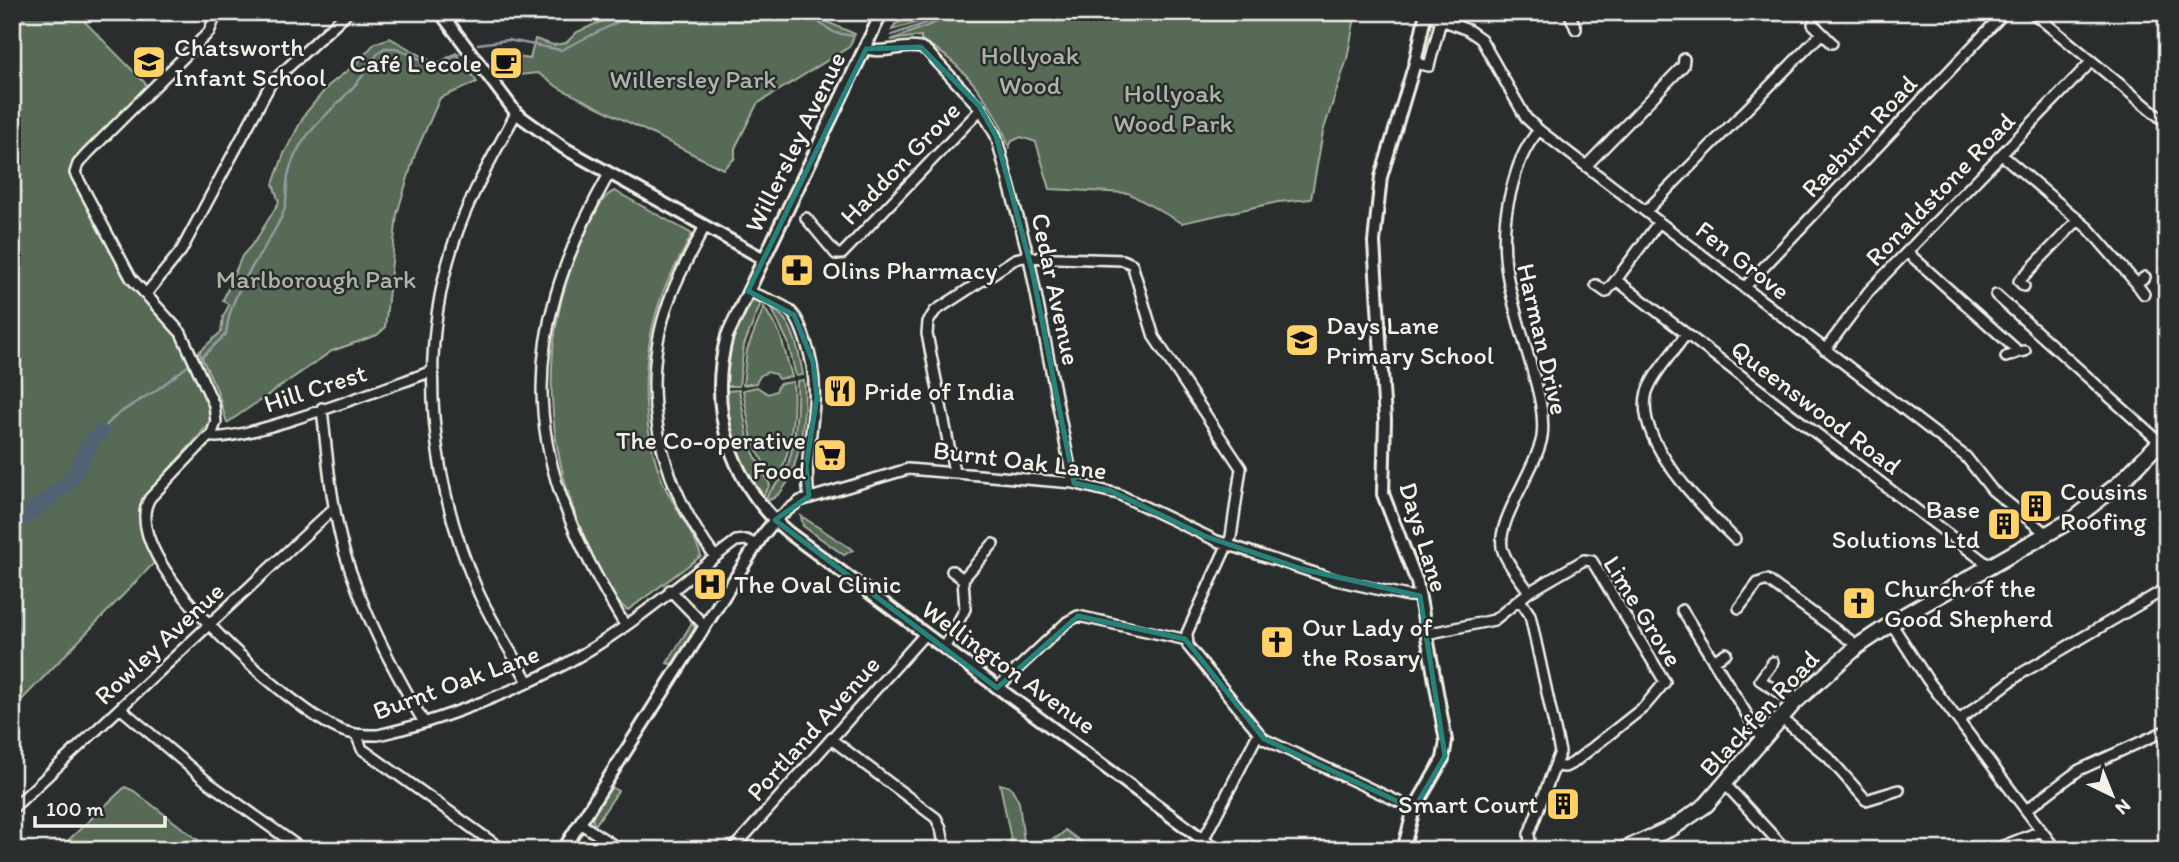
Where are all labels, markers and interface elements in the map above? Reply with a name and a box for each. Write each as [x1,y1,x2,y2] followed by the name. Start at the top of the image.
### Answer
[174,31,326,93] place label: Chatsworth Infant School
[981,39,1080,101] park label: Hollyoak Wood
[130,43,168,81] school or university icon: Chatsworth Infant School
[487,44,525,82] cafe icon: Café L'ecole
[737,46,853,238] street label: Willersley Avenue
[349,47,482,79] place label: Café L'ecole
[609,63,777,95] park label: Willersley Park
[1794,68,1924,204] street label: Raeburn Road
[1113,77,1233,139] park label: Hollyoak Wood Park
[833,95,967,231] street label: Haddon Grove
[1858,105,2022,273] street label: Ronaldstone Road
[1024,210,1088,368] street label: Cedar Avenue
[1689,213,1797,307] street label: Fen Grove
[778,251,816,289] pharmacy icon: Olins Pharmacy
[822,254,997,286] place label: Olins Pharmacy
[1510,260,1576,418] street label: Harman Drive
[216,263,416,295] park label: Marlborough Park
[1326,309,1494,371] place label: Days Lane Primary School
[1283,321,1321,359] school or university icon: Days Lane Primary School
[1724,332,1908,482] street label: Queenswood Road
[260,356,371,420] street label: Hill Crest
[821,372,859,410] restaurant icon: Pride of India
[864,375,1015,407] place label: Pride of India
[616,424,807,486] place label: The Co-operative Food
[931,433,1109,487] street label: Burnt Oak Lane
[811,436,849,474] supermarket icon: The Co-operative Food
[2060,475,2148,537] place label: Cousins Roofing
[1392,478,1456,596] street label: Days Lane
[2017,487,2055,525] building icon: Cousins Roofing
[1832,493,1980,555] place label: Base Solutions Ltd
[1985,505,2023,543] building icon: Base Solutions Ltd
[1596,549,1690,673] street label: Lime Grove
[691,565,729,603] hospital icon: The Oval Clinic
[734,568,901,600] place label: The Oval Clinic
[1884,572,2053,634] place label: Church of the Good Shepherd
[87,575,231,711] street label: Rowley Avenue
[1840,584,1878,622] church icon: Church of the Good Shepherd
[915,593,1103,741] street label: Wellington Avenue
[1302,611,1433,673] place label: Our Lady of the Rosary
[1258,623,1296,661] church icon: Our Lady of the Rosary
[368,637,544,727] street label: Burnt Oak Lane
[1692,643,1826,783] street label: Blackfen Road
[739,649,887,807] street label: Portland Avenue
[2078,760,2148,830] north arrow
[35,785,164,829] scale bar
[1544,785,1582,823] building icon: Smart Court
[1398,788,1538,820] place label: Smart Court
[2111,794,2136,820] text: N
[46,796,104,821] text: 100 m

